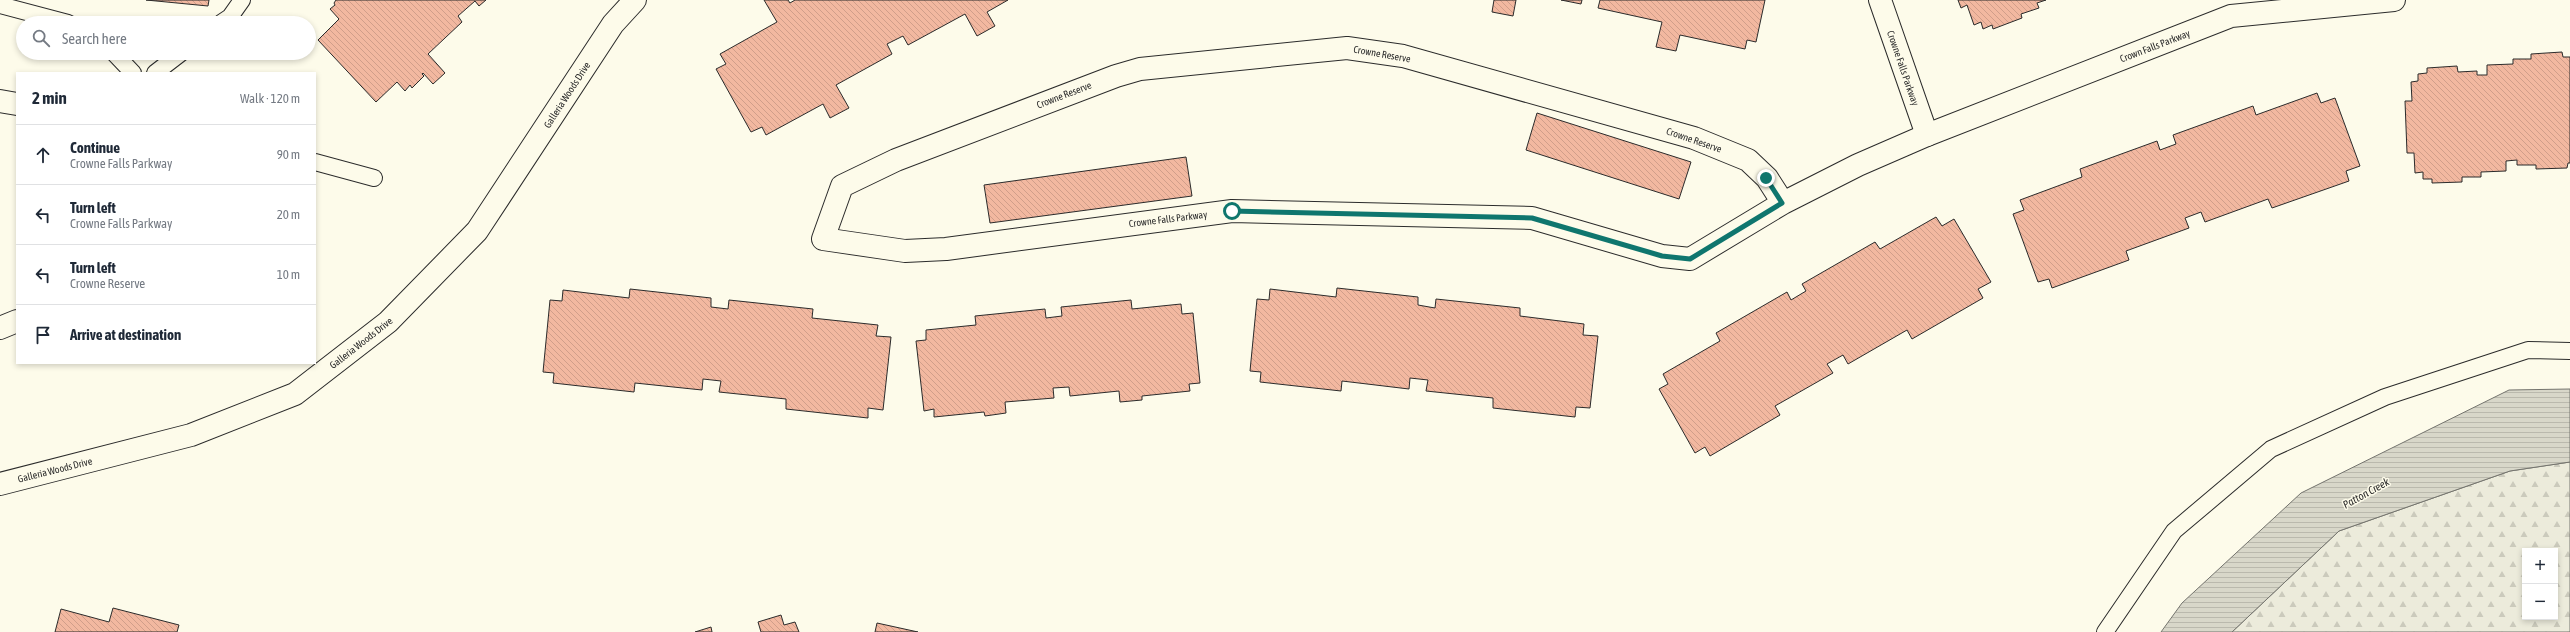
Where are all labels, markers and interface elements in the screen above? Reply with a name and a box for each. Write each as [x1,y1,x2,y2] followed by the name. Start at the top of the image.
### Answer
[16,16,316,60] search box
[30,27,52,49] icon: search
[2118,28,2192,64] street label: Crown Falls Parkway
[1885,29,1921,107] street label: Crowne Falls Parkway
[62,30,127,47] text: Search here
[1353,44,1412,65] street label: Crowne Reserve
[542,60,593,130] street label: Galleria Woods Drive
[1035,79,1093,111] street label: Crowne Reserve
[32,88,67,108] text: 2 min
[240,91,300,106] text: Walk · 120 m
[1665,125,1724,155] street label: Crowne Reserve
[70,139,120,156] text: Continue
[32,144,54,166] icon: ahead
[277,147,300,162] text: 90 m
[70,156,172,171] text: Crowne Falls Parkway
[1757,169,1775,187] route end
[70,199,116,216] text: Turn left
[1223,202,1241,220] route start
[32,204,54,226] icon: left
[277,207,300,222] text: 20 m
[1128,209,1208,229] street label: Crowne Falls Parkway
[70,216,172,231] text: Crowne Falls Parkway
[70,259,116,276] text: Turn left
[32,264,54,286] icon: left
[277,267,300,282] text: 10 m
[70,276,145,291] text: Crowne Reserve
[328,315,395,371] street label: Galleria Woods Drive
[32,324,54,346] icon: arrive
[70,326,181,343] text: Arrive at destination
[17,455,94,485] street label: Galleria Woods Drive
[2341,475,2391,511] water label: Patton Creek
[2522,548,2558,620] map controls
[2522,548,2558,584] button: +
[2522,584,2558,620] button: −

